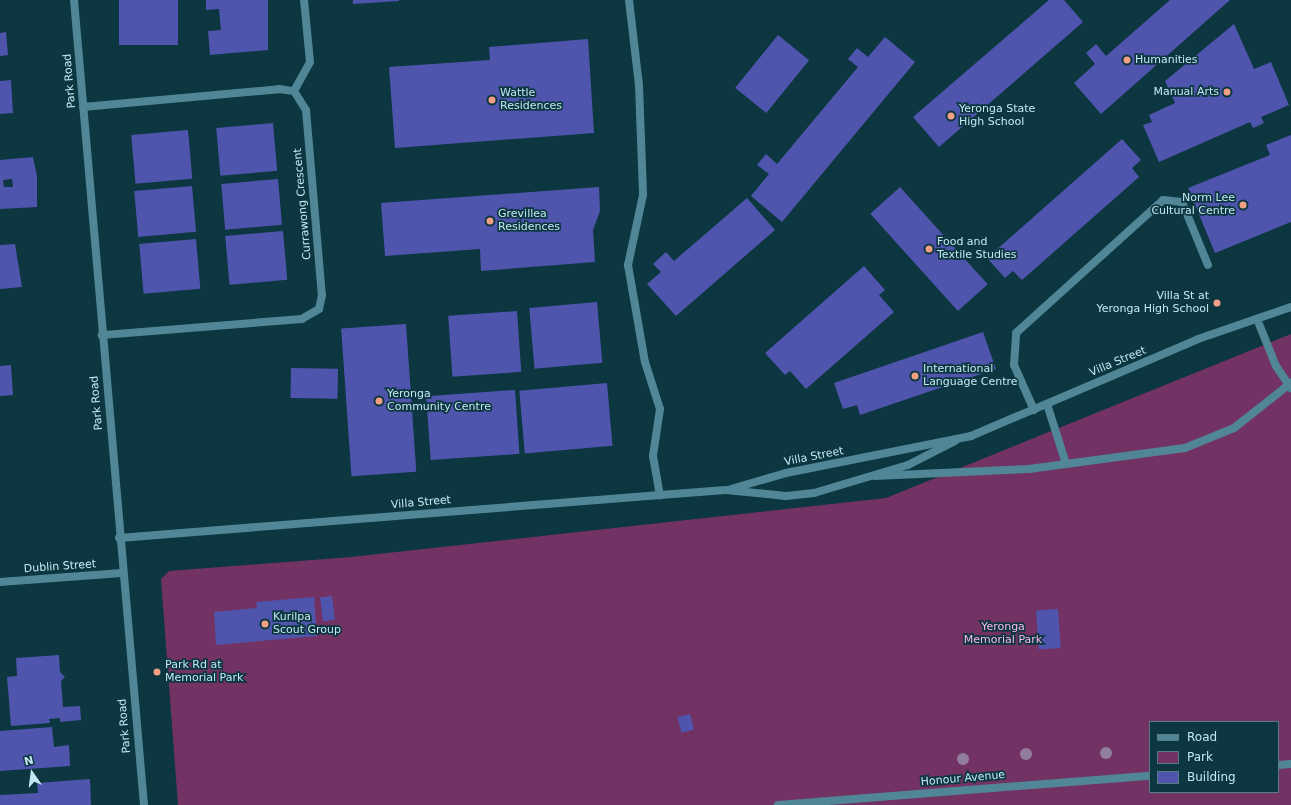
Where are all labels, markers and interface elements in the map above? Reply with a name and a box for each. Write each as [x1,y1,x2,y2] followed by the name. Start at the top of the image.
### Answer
[61,53,79,109] street label: Park Road
[1135,53,1198,67] place label: Humanities
[1122,55,1132,65] marker: Humanities
[1153,85,1219,99] place label: Manual Arts
[500,87,562,113] place label: Wattle Residences
[1222,87,1232,97] marker: Manual Arts
[487,95,497,105] marker: Wattle Residences
[959,103,1035,129] place label: Yeronga State High School
[946,111,956,121] marker: Yeronga State High School
[292,148,314,260] street label: Currawong Crescent
[1151,192,1235,218] place label: Norm Lee Cultural Centre
[1238,200,1248,210] marker: Norm Lee Cultural Centre
[498,208,560,234] place label: Grevillea Residences
[485,216,495,226] marker: Grevillea Residences
[937,236,1016,262] place label: Food and Textile Studies
[924,244,934,254] marker: Food and Textile Studies
[1096,290,1209,316] place label: Villa St at Yeronga High School
[1212,298,1222,308] marker: Villa St at Yeronga High School
[1088,344,1148,380] street label: Villa Street
[923,363,1018,389] place label: International Language Centre
[910,371,920,381] marker: International Language Centre
[88,375,106,431] street label: Park Road
[387,388,491,414] place label: Yeronga Community Centre
[374,396,384,406] marker: Yeronga Community Centre
[783,445,845,469] street label: Villa Street
[390,494,452,512] street label: Villa Street
[23,558,97,576] street label: Dublin Street
[273,611,341,637] place label: Kurilpa Scout Group
[260,619,270,629] marker: Kurilpa Scout Group
[964,621,1042,647] park label: Yeronga Memorial Park
[165,659,243,685] place label: Park Rd at Memorial Park
[152,667,162,677] marker: Park Rd at Memorial Park
[116,698,134,754] street label: Park Road
[1149,721,1279,793] legend
[1187,730,1217,744] text: Road
[1187,750,1213,764] text: Park
[12,753,52,793] north arrow
[23,753,35,768] text: N
[920,769,1006,789] street label: Honour Avenue
[1187,770,1236,784] text: Building

